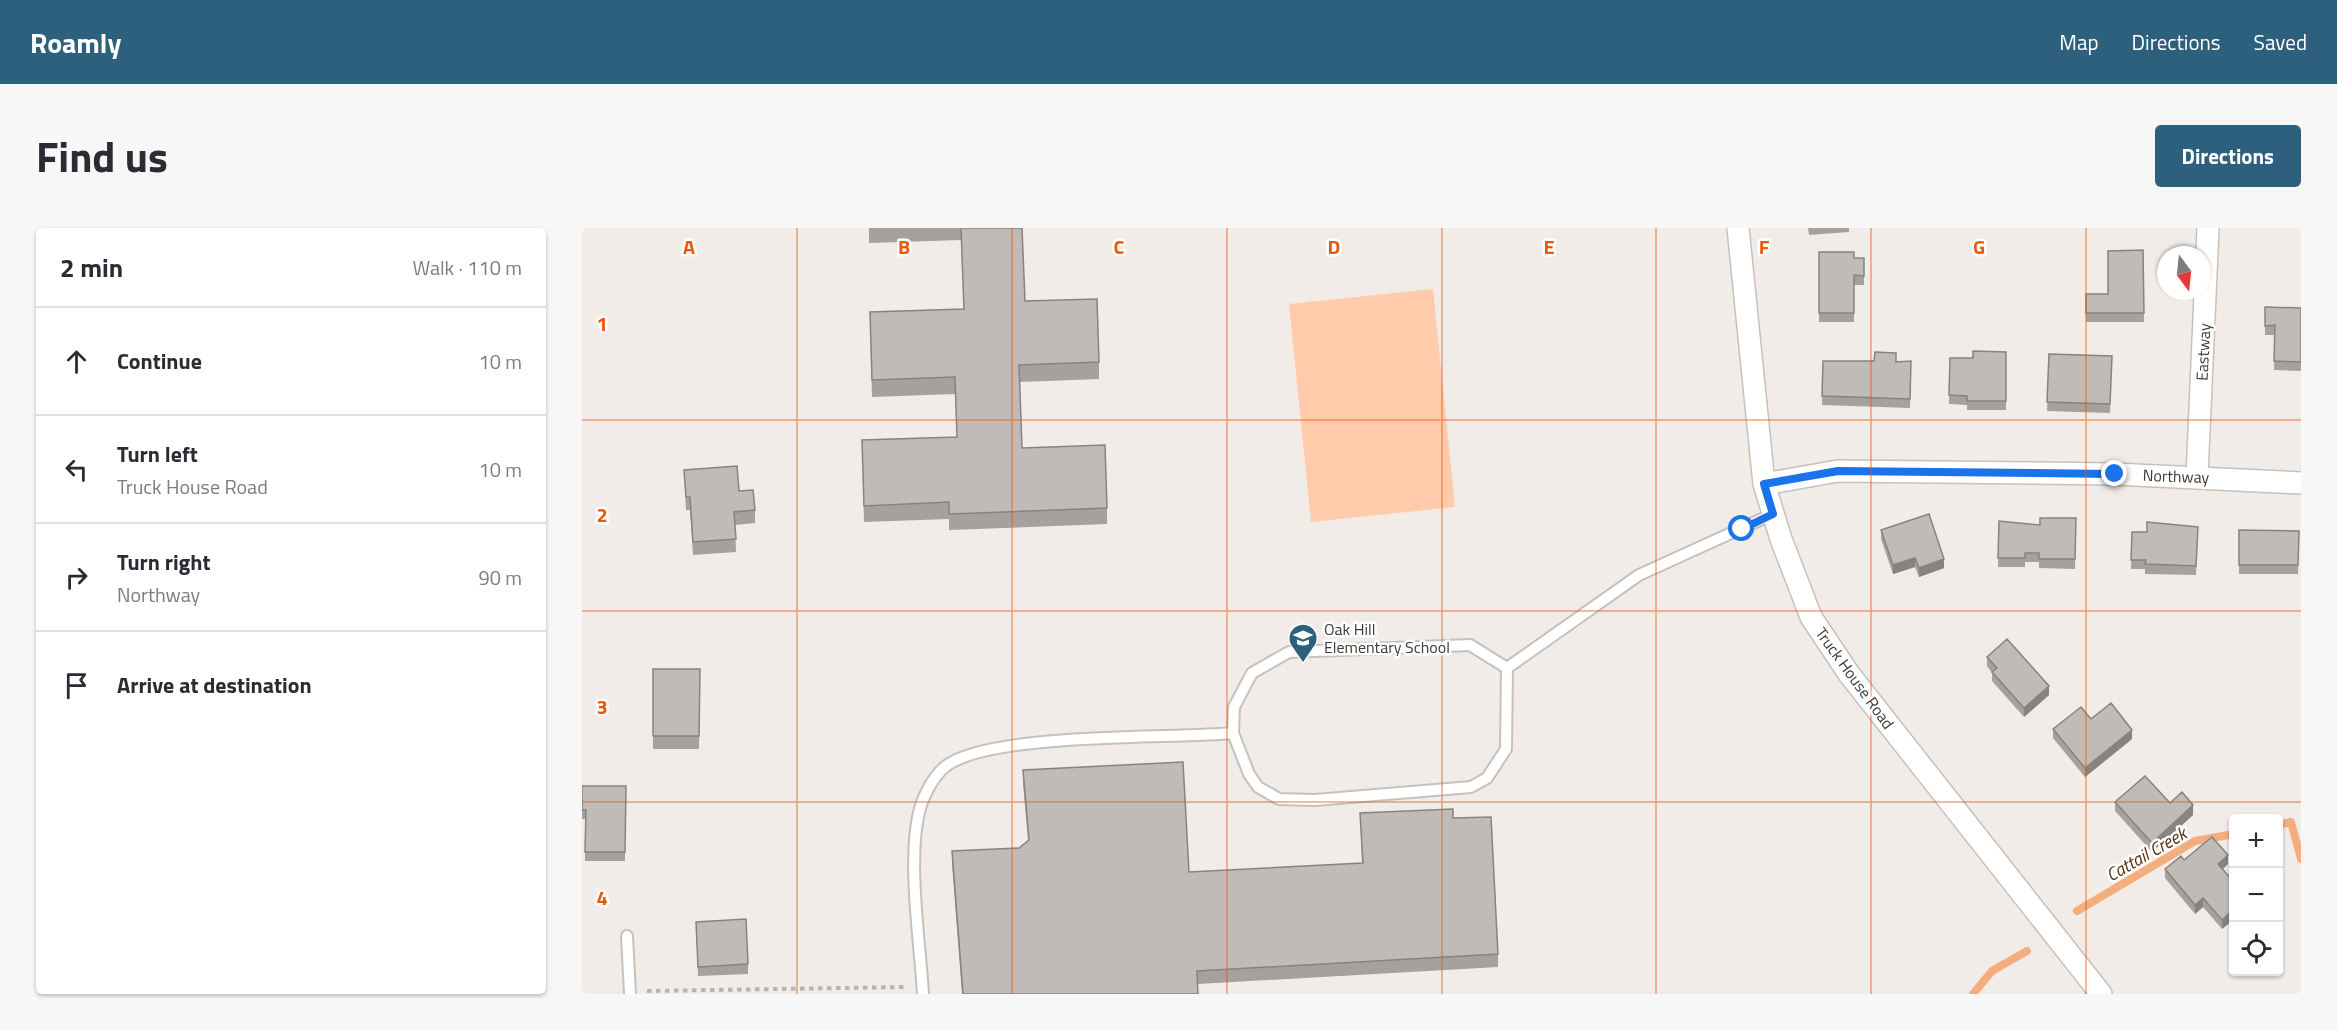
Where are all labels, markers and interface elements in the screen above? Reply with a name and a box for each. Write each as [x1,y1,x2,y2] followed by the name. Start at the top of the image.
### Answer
[30,21,121,64] text: Roamly
[2059,26,2099,58] text: Map
[2132,26,2221,58] text: Directions
[2254,26,2307,58] text: Saved
[36,124,168,188] text: Find us
[2155,125,2301,187] button: Directions
[683,231,695,262] text: A
[898,231,910,262] text: B
[1114,231,1125,262] text: C
[1328,231,1340,262] text: D
[1543,231,1555,262] text: E
[1759,231,1770,262] text: F
[1973,231,1985,262] text: G
[2157,246,2211,300] north arrow
[60,248,123,287] text: 2 min
[413,252,522,283] text: Walk · 110 m
[596,308,608,339] text: 1
[2190,322,2217,381] street label: Eastway
[117,344,202,378] text: Continue
[60,345,93,378] icon: ahead
[478,346,522,377] text: 10 m
[117,437,198,471] text: Turn left
[60,453,93,486] icon: left
[478,454,522,485] text: 10 m
[2101,460,2127,486] route end
[2142,463,2210,489] street label: Northway
[117,471,268,502] text: Truck House Road
[596,499,608,530] text: 2
[1728,515,1754,541] route start
[117,545,211,579] text: Turn right
[60,561,93,594] icon: right
[478,562,522,593] text: 90 m
[117,579,200,610] text: Northway
[1324,617,1450,659] place label: Oak Hill Elementary School
[1287,622,1319,664] school or university icon: Oak Hill Elementary School
[1810,622,1900,734] street label: Truck House Road
[117,668,312,702] text: Arrive at destination
[60,669,93,702] icon: arrive
[596,691,608,722] text: 3
[2229,814,2283,976] map controls
[2229,814,2283,868] button: +
[2101,819,2193,888] water label: Cattail Creek
[2229,868,2283,922] button: −
[596,882,608,913] text: 4
[2229,922,2283,976] button: locate

